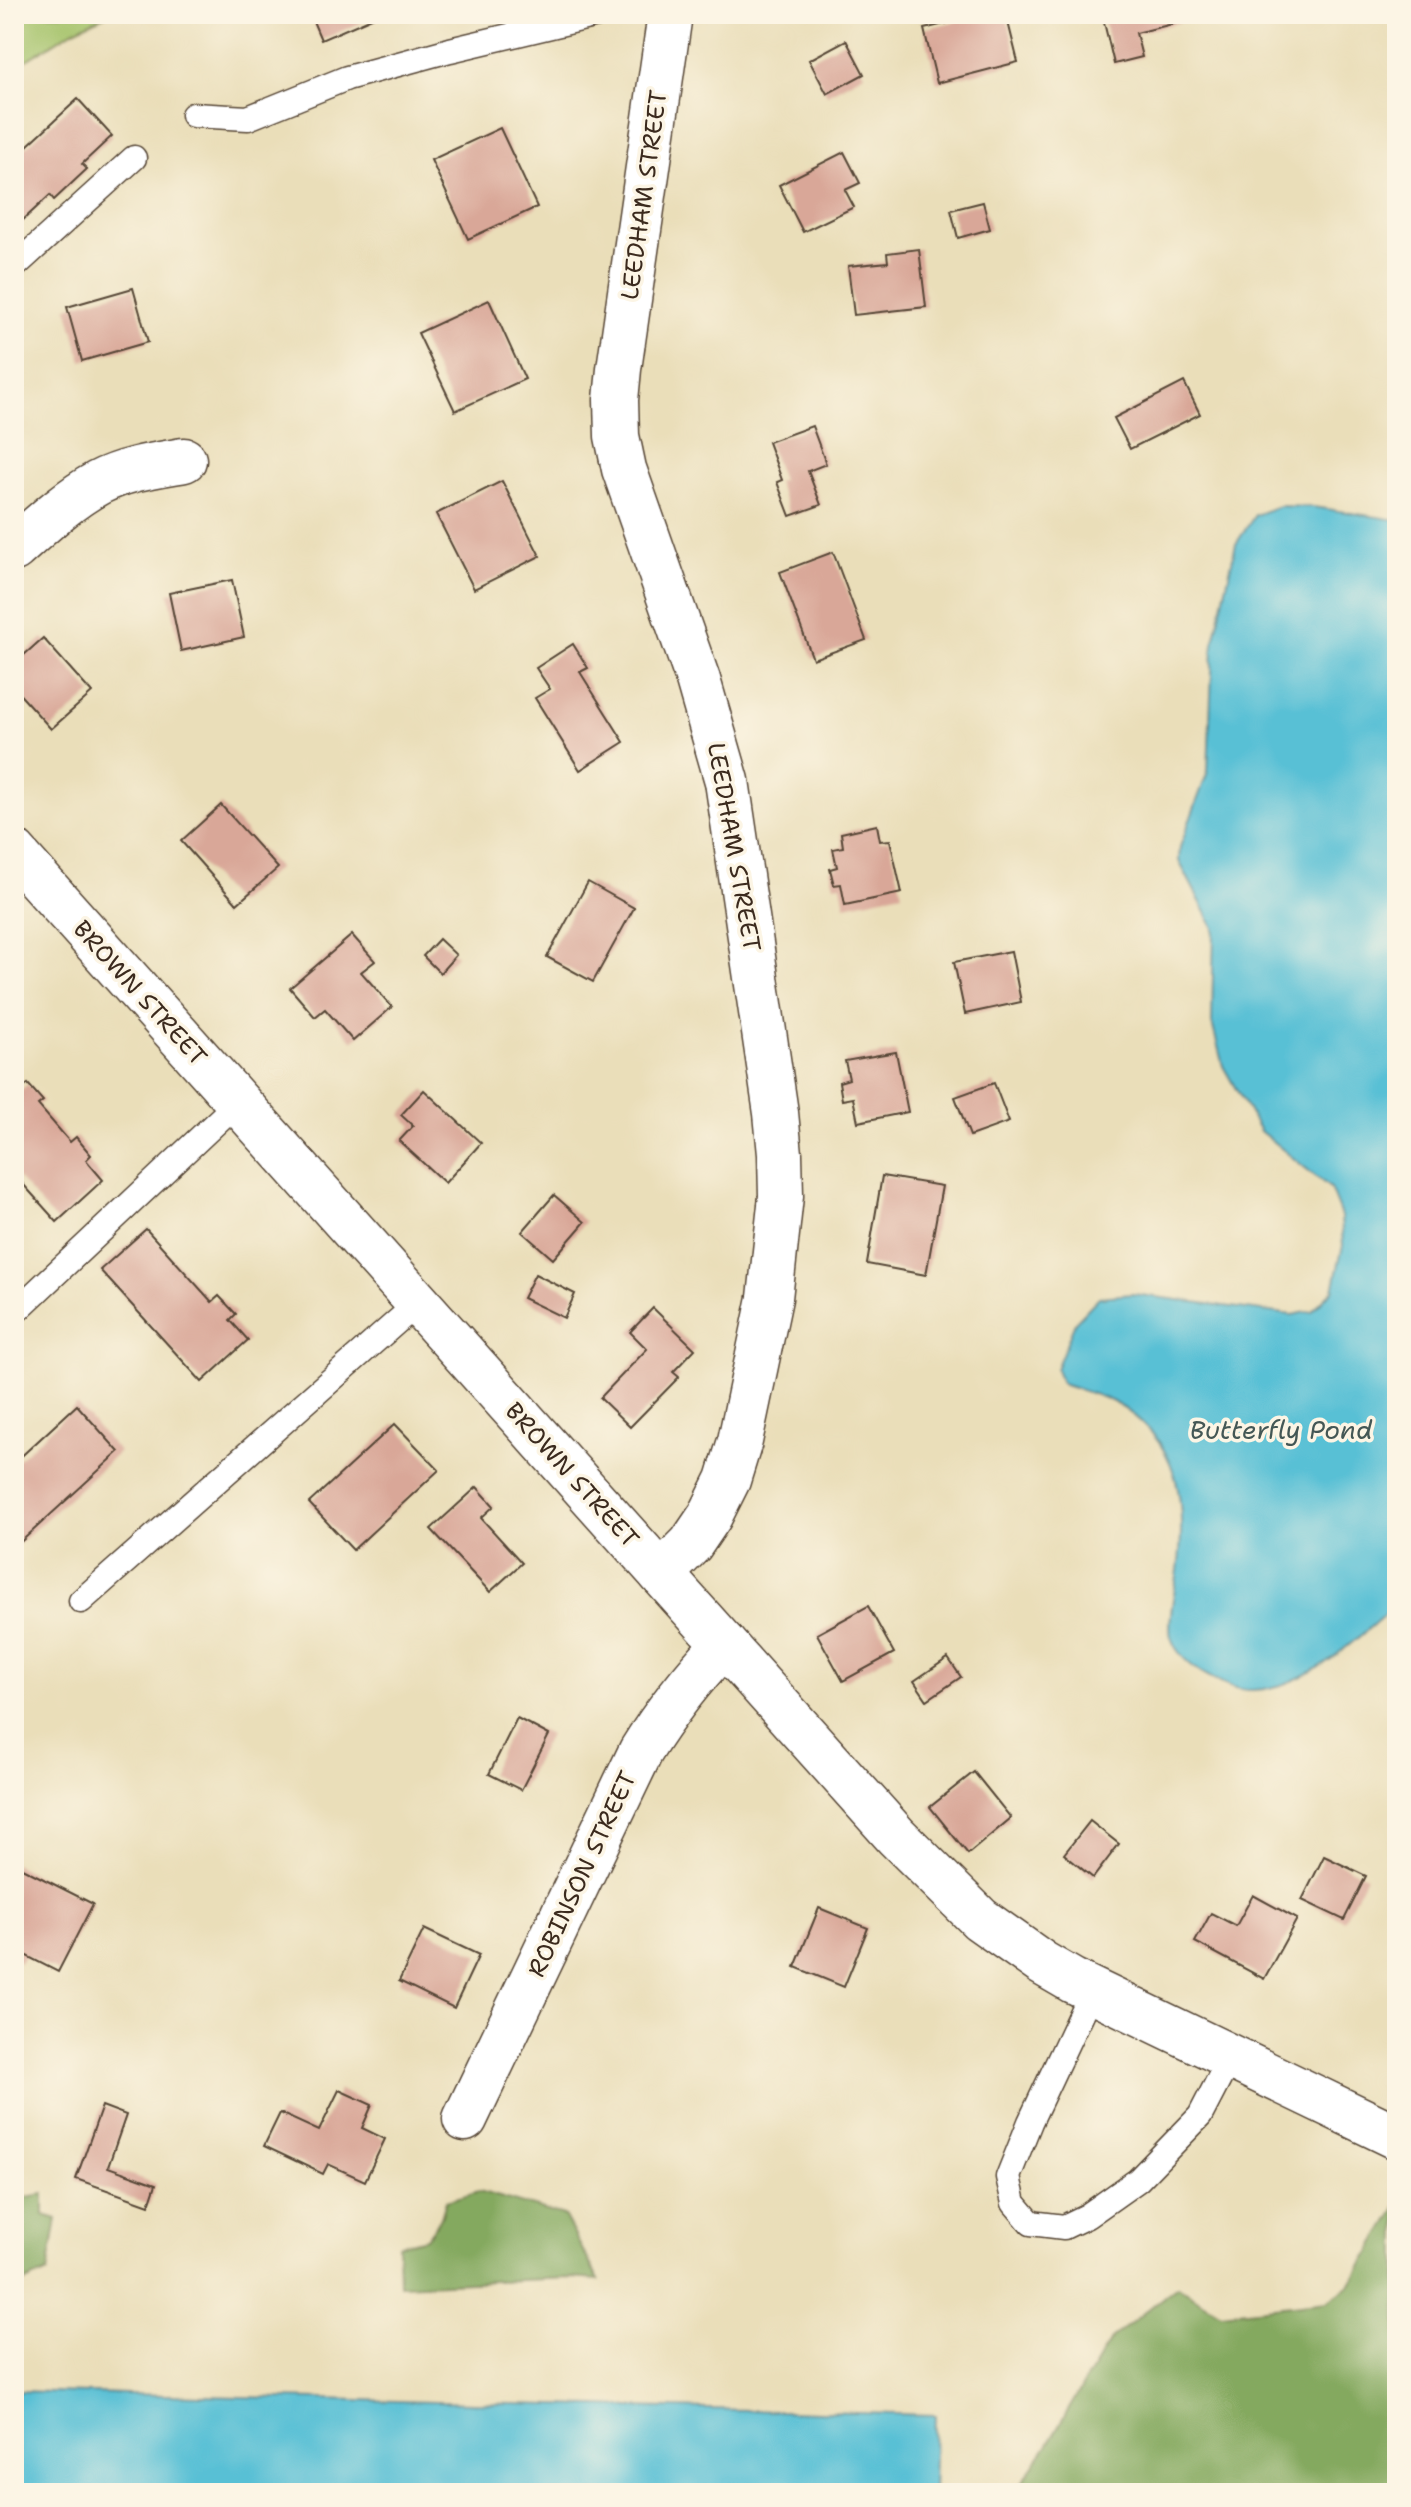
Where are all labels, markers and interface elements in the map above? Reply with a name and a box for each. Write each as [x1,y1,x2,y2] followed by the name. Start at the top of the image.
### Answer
[613,88,675,302] street label: LEEDHAM STREET
[700,740,768,954] street label: LEEDHAM STREET
[66,913,214,1073] street label: BROWN STREET
[498,1395,646,1555] street label: BROWN STREET
[1190,1412,1373,1447] water label: Butterfly Pond
[520,1766,644,1982] street label: ROBINSON STREET

